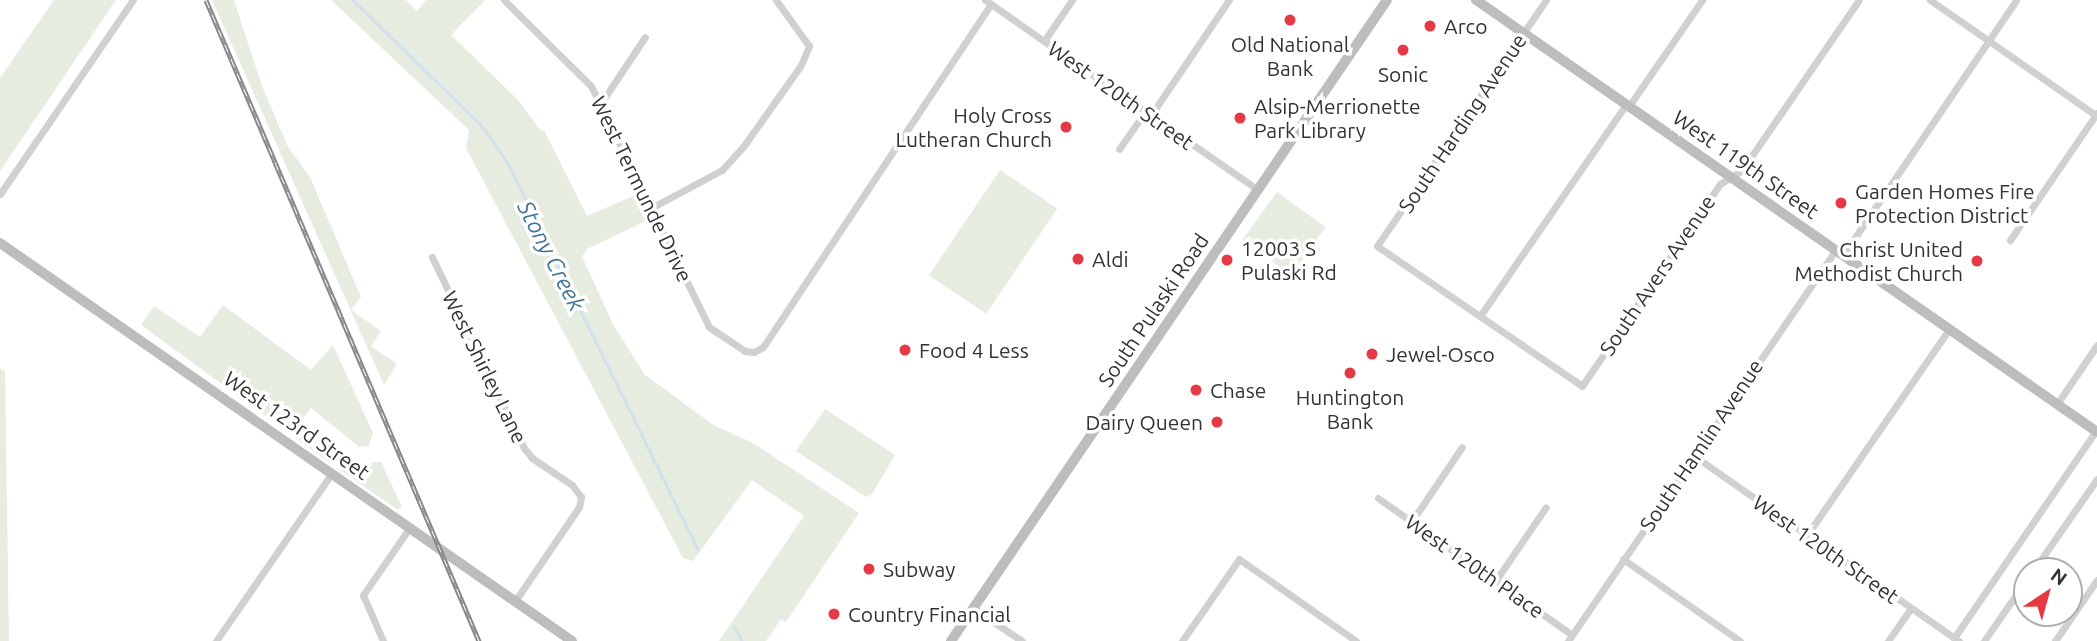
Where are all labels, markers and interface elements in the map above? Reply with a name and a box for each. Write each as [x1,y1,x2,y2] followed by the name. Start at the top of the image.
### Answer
[1282,12,1298,28] marker: Old National Bank
[1444,13,1488,39] place label: Arco
[1422,18,1438,34] marker: Arco
[1393,29,1531,217] street label: South Harding Avenue
[1231,31,1349,81] place label: Old National Bank
[1043,35,1199,155] street label: West 120th Street
[1395,42,1411,58] marker: Sonic
[1378,61,1428,87] place label: Sonic
[586,92,698,286] street label: West Termunde Drive
[1254,93,1421,143] place label: Alsip-Merrionette Park Library
[895,102,1052,152] place label: Holy Cross Lutheran Church
[1668,104,1824,224] street label: West 119th Street
[1232,110,1248,126] marker: Alsip-Merrionette Park Library
[1058,119,1074,135] marker: Holy Cross Lutheran Church
[1855,178,2035,228] place label: Garden Homes Fire Protection District
[1594,190,1720,360] street label: South Avers Avenue
[1833,195,1849,211] marker: Garden Homes Fire Protection District
[511,196,591,316] water label: Stony Creek
[1092,229,1214,391] street label: South Pulaski Road
[1241,235,1337,285] place label: 12003 S Pulaski Rd
[1795,236,1963,286] place label: Christ United Methodist Church
[1092,246,1129,272] place label: Aldi
[1070,251,1086,267] marker: Aldi
[1219,252,1235,268] marker: 12003 S Pulaski Rd
[1969,253,1985,269] marker: Christ United Methodist Church
[437,287,533,447] street label: West Shirley Lane
[919,337,1029,363] place label: Food 4 Less
[1386,341,1495,367] place label: Jewel-Osco
[897,342,913,358] marker: Food 4 Less
[1364,346,1380,362] marker: Jewel-Osco
[1634,354,1768,536] street label: South Hamlin Avenue
[219,365,375,485] street label: West 123rd Street
[1342,365,1358,381] marker: Huntington Bank
[1210,377,1266,403] place label: Chase
[1188,382,1204,398] marker: Chase
[1296,384,1404,434] place label: Huntington Bank
[1085,409,1203,435] place label: Dairy Queen
[1209,414,1225,430] marker: Dairy Queen
[1748,489,1904,609] street label: West 120th Street
[1401,509,1549,623] street label: West 120th Place
[883,556,955,582] place label: Subway
[2013,557,2083,627] north arrow
[861,561,877,577] marker: Subway
[2047,564,2071,590] text: N
[848,601,1011,627] place label: Country Financial
[826,606,842,622] marker: Country Financial

